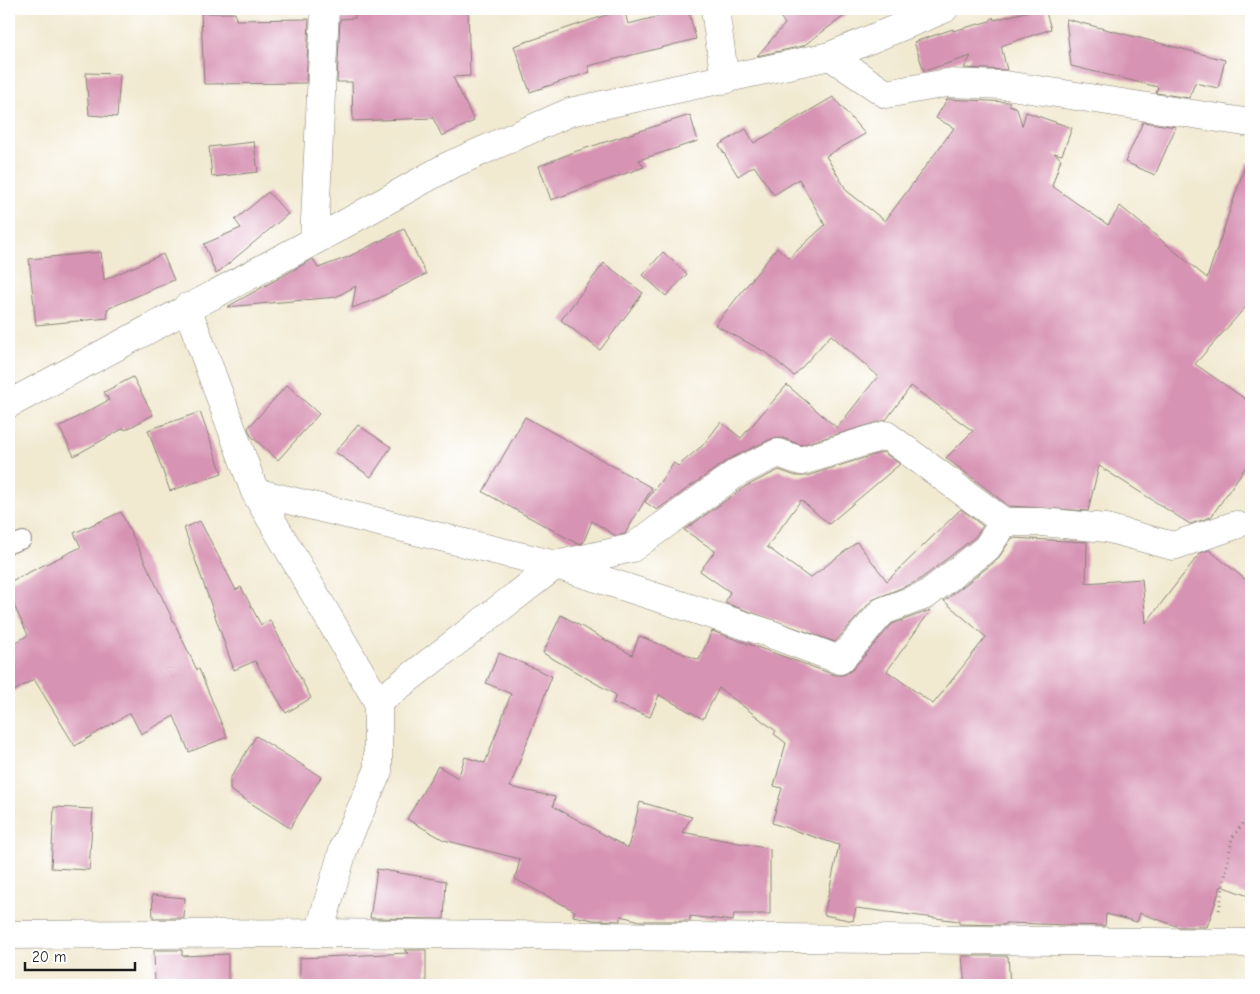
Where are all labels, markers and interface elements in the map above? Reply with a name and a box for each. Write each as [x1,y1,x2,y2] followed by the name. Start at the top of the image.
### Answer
[25,939,135,971] scale bar
[32,948,66,966] text: 20 m

